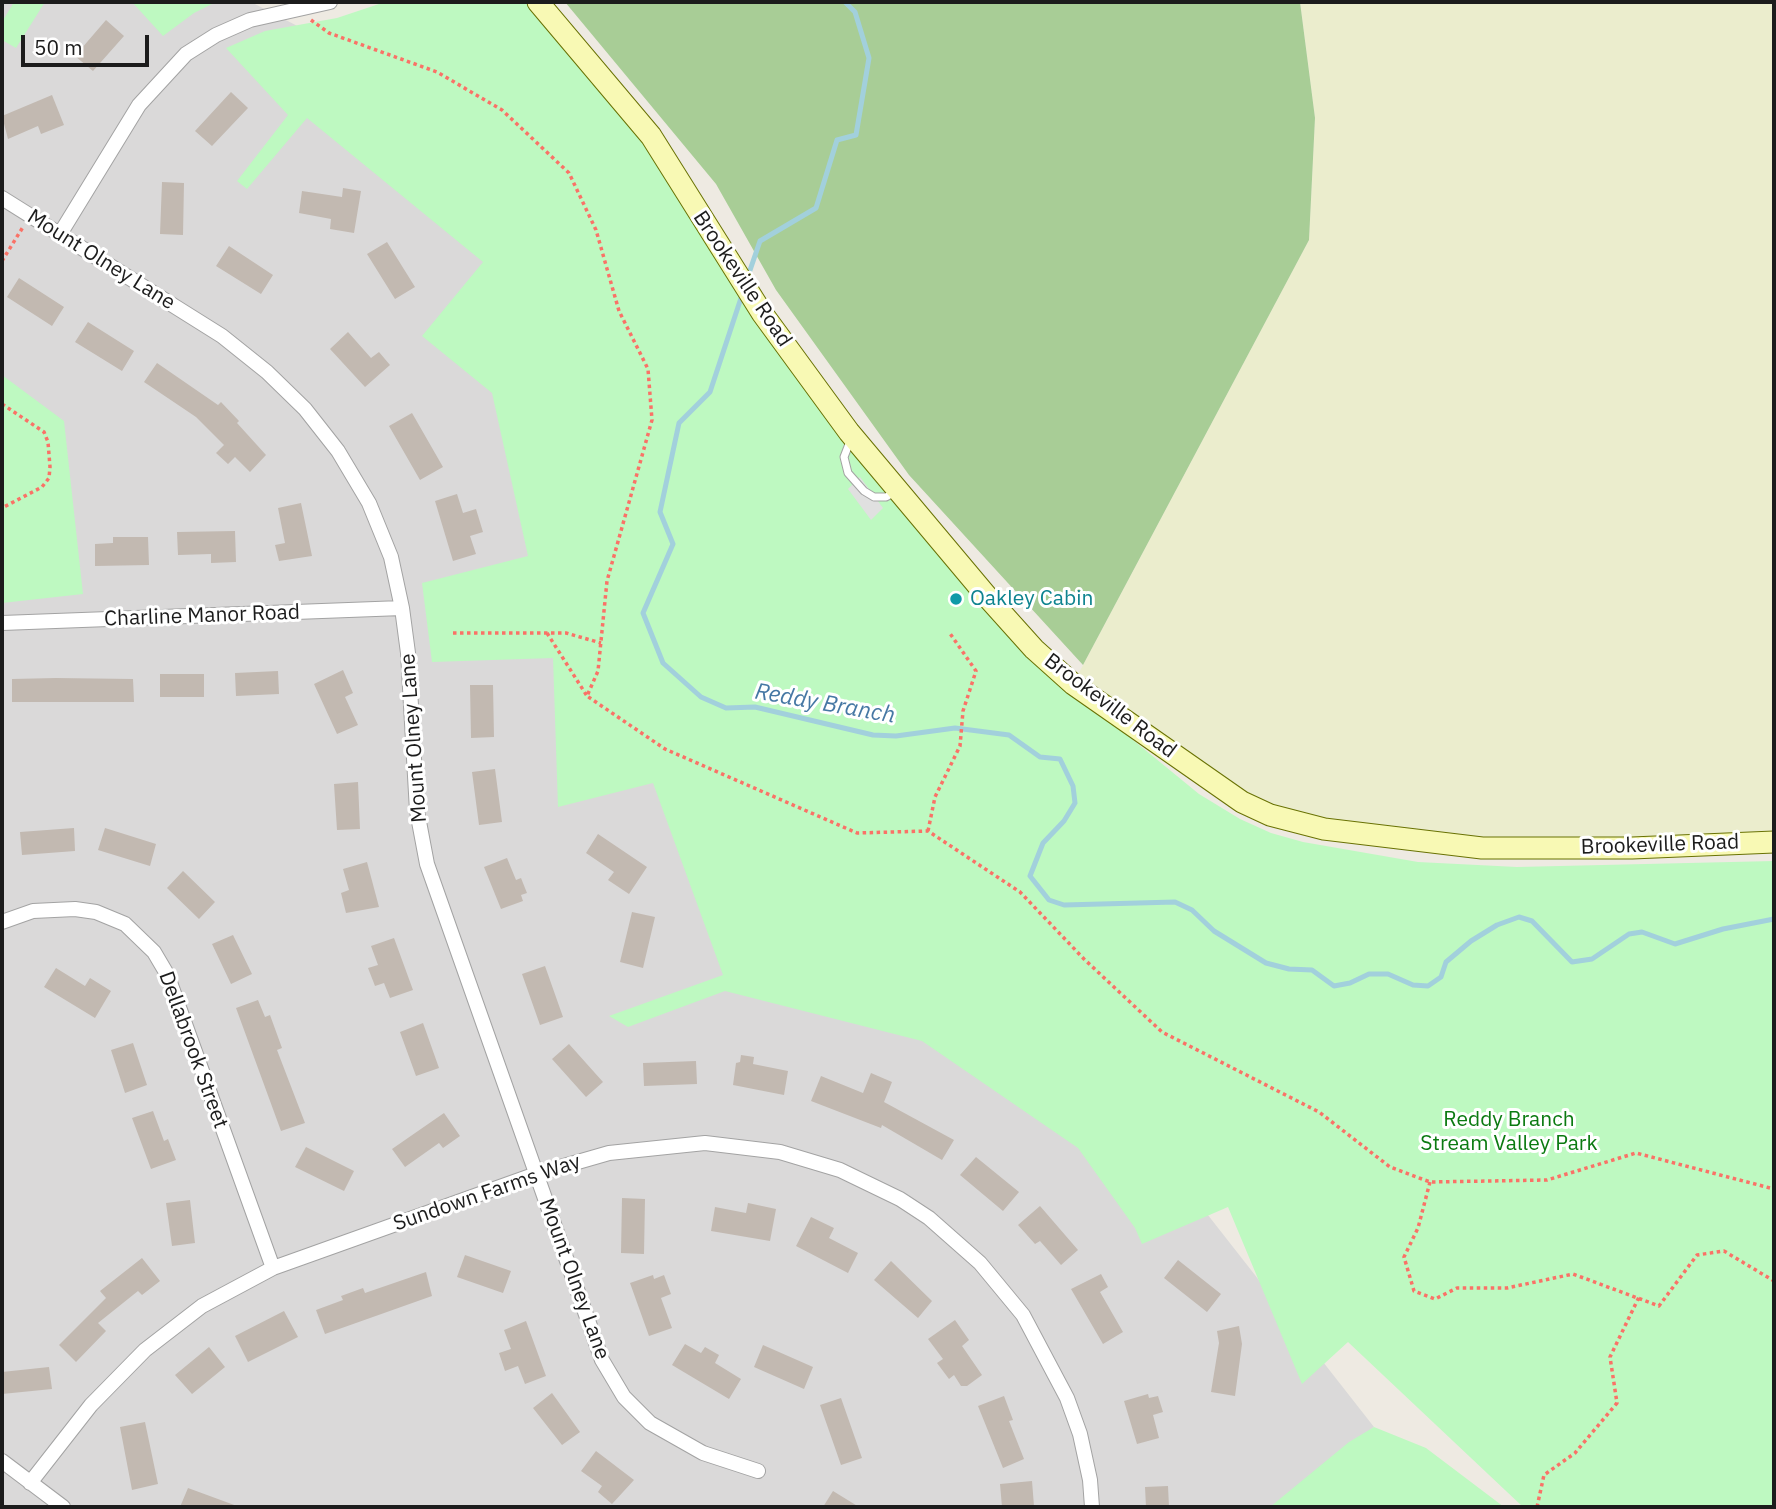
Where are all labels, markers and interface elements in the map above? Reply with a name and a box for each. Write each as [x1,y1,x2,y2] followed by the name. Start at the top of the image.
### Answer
[24,21,152,65] scale bar
[34,33,83,61] text: 50 m
[22,204,180,316] street label: Mount Olney Lane
[687,206,797,352] street label: Brookeville Road
[970,586,1093,612] place label: Oakley Cabin
[948,591,964,607] marker: Oakley Cabin
[104,600,300,632] street label: Charline Manor Road
[1039,648,1181,764] street label: Brookeville Road
[396,653,432,823] street label: Mount Olney Lane
[753,678,897,730] water label: Reddy Branch
[1580,830,1740,860] street label: Brookeville Road
[153,968,233,1132] street label: Dellabrook Street
[1420,1107,1598,1157] park label: Reddy Branch Stream Valley Park
[390,1149,584,1237] street label: Sundown Farms Way
[533,1195,615,1363] street label: Mount Olney Lane

